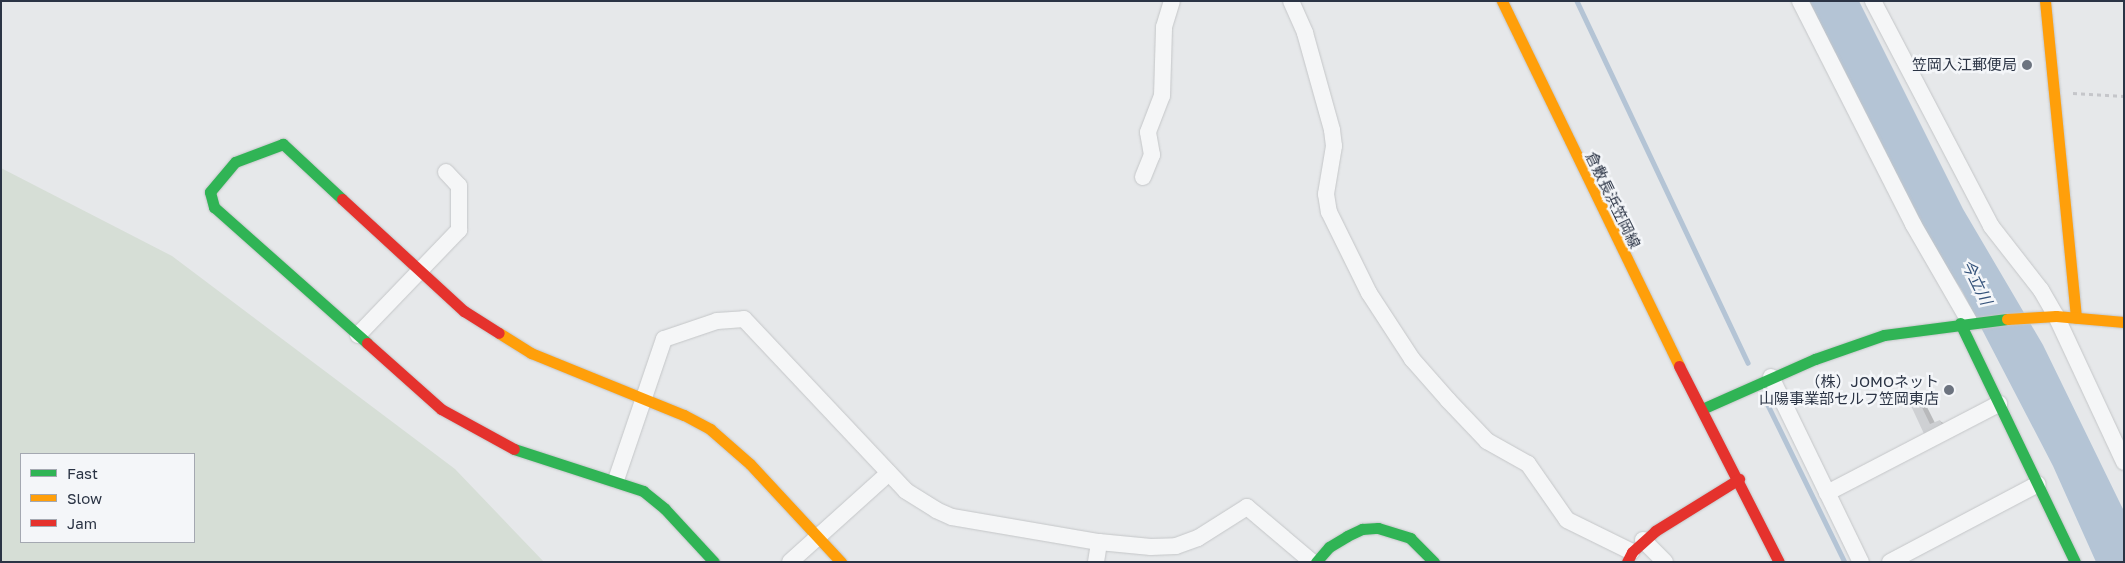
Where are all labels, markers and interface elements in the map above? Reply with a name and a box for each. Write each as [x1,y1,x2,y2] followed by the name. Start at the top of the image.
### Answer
[1912,56,2017,74] place label: 笠岡入江郵便局
[2021,59,2033,71] marker: 笠岡入江郵便局
[1582,149,1644,251] street label: 倉敷長浜笠岡線
[1958,256,1996,308] water label: 今立川
[1759,372,1939,407] place label: （株）JOMOネット 山陽事業部セルフ笠岡東店
[1943,384,1955,396] marker: （株）JOMOネット 山陽事業部セルフ笠岡東店
[20,453,195,543] legend
[67,464,98,482] text: Fast
[67,489,102,507] text: Slow
[67,514,97,532] text: Jam

